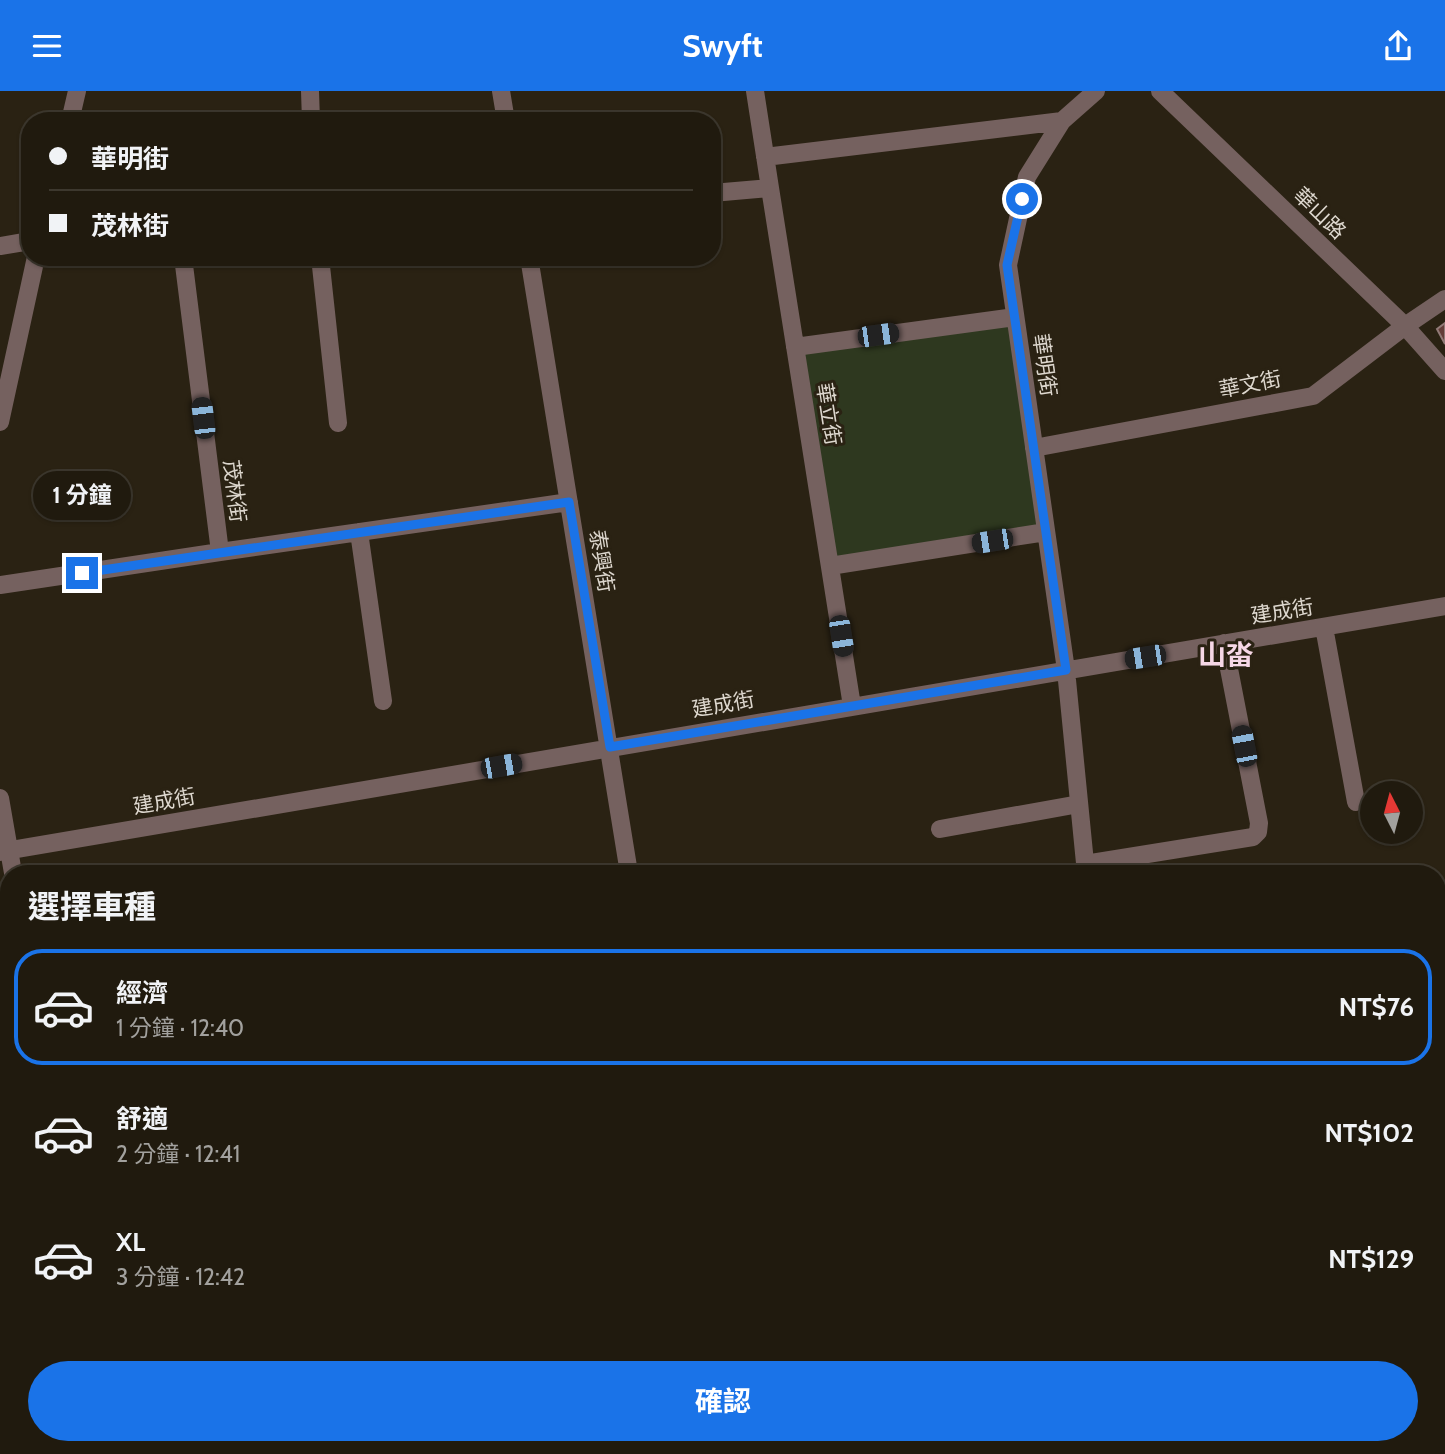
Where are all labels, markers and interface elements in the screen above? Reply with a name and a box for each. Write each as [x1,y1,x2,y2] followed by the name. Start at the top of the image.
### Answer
[682,26,763,65] text: Swyft
[28,27,66,65] icon: menu
[1379,27,1417,65] icon: share
[91,143,169,175] text: 華明街
[1289,182,1351,244] street label: 華山路
[1006,183,1038,215] route start
[91,210,169,242] text: 茂林街
[856,322,901,348] car
[1028,332,1062,398] street label: 華明街
[1217,366,1283,402] street label: 華文街
[812,381,846,447] street label: 華立街
[191,396,216,440] car
[219,458,251,524] street label: 茂林街
[33,471,131,521] callout: 1 分鐘
[52,481,112,509] text: 1 分鐘
[970,527,1015,555] car
[585,528,619,594] street label: 泰興街
[66,557,98,589] route end
[1249,594,1315,628] street label: 建成街
[828,614,855,658] car
[1198,638,1254,672] district label: 山畓
[1123,643,1168,671] car
[690,686,756,722] street label: 建成街
[1230,723,1259,769] car
[479,752,524,780] car
[1360,781,1423,843] north arrow
[1360,781,1423,844] map controls
[131,783,197,819] street label: 建成街
[28,887,156,926] text: 選擇車種
[32,976,95,1039] icon: car
[116,977,168,1009] text: 經濟
[1339,991,1414,1023] text: NT$76
[116,1014,244,1042] text: 1 分鐘 · 12:40
[32,1102,95,1165] icon: car
[116,1103,168,1135] text: 舒適
[1324,1117,1414,1149] text: NT$102
[116,1140,240,1168] text: 2 分鐘 · 12:41
[116,1226,145,1258] text: XL
[32,1228,95,1291] icon: car
[1328,1243,1414,1275] text: NT$129
[116,1263,245,1291] text: 3 分鐘 · 12:42
[28,1361,1418,1441] button: 確認

